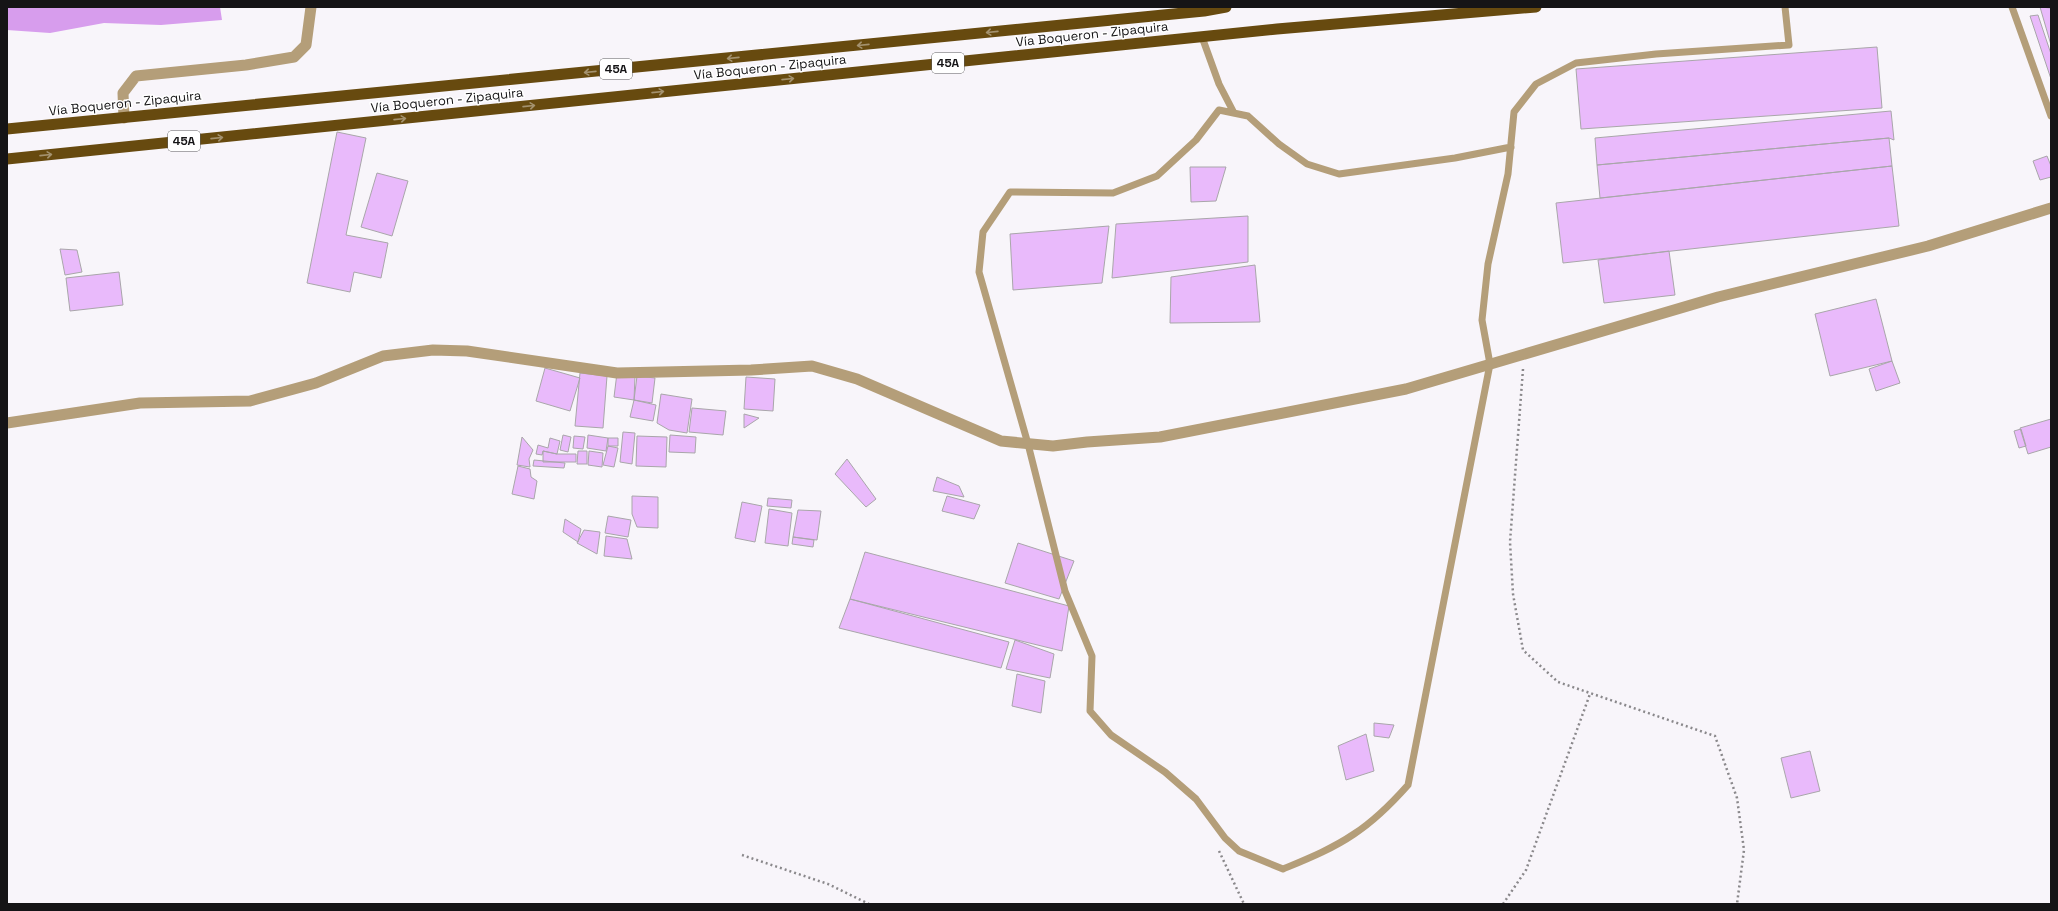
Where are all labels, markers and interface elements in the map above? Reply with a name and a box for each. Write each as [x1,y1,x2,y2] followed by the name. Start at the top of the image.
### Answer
[1015,17,1170,50] street label: Vía Boqueron - Zipaquira
[986,28,999,36] one-way arrow
[857,41,870,48] one-way arrow
[693,50,848,83] street label: Vía Boqueron - Zipaquira
[932,53,964,73] road number: 45A
[727,54,740,61] one-way arrow
[600,59,632,79] road number: 45A
[584,68,597,75] one-way arrow
[781,75,794,83] one-way arrow
[370,83,525,116] street label: Vía Boqueron - Zipaquira
[48,86,203,119] street label: Vía Boqueron - Zipaquira
[651,89,664,96] one-way arrow
[522,102,535,109] one-way arrow
[393,115,406,123] one-way arrow
[168,131,200,151] road number: 45A
[210,134,223,142] one-way arrow
[39,152,52,159] one-way arrow

